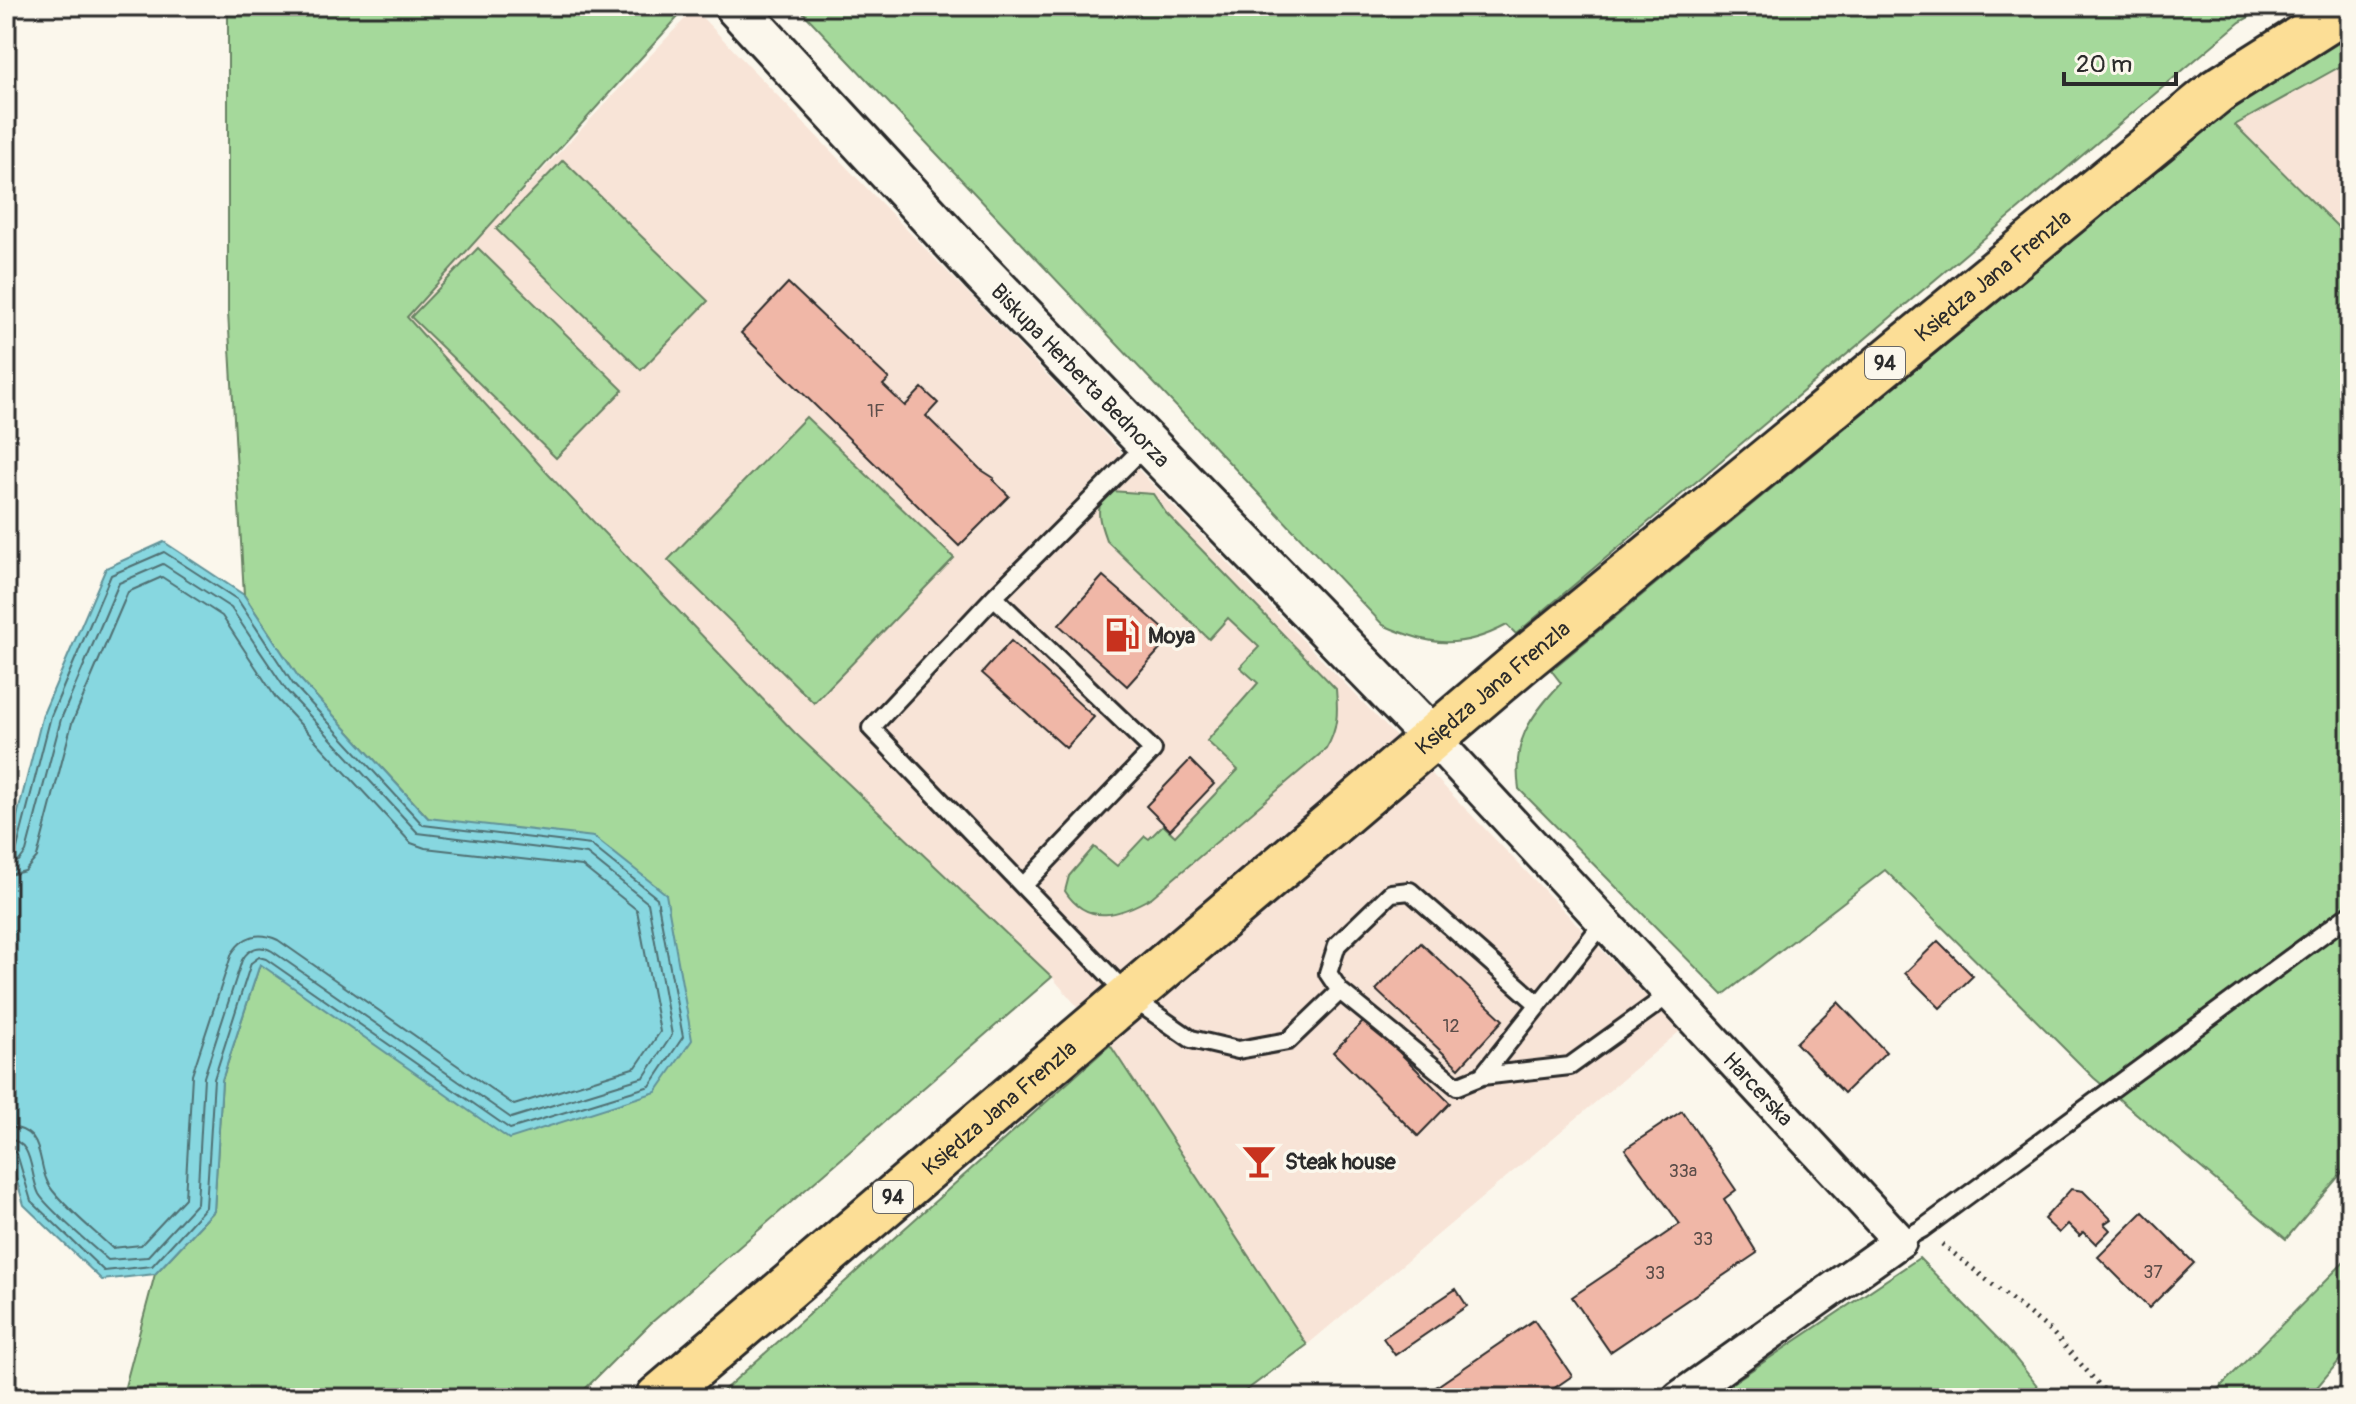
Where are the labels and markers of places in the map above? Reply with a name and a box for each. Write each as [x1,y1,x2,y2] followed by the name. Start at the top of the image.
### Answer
[1103,616,1141,654] fuel station icon: Moya
[1148,622,1195,650] place label: Moya
[1240,1142,1278,1180] bar icon: Steak house
[1285,1148,1397,1176] place label: Steak house

